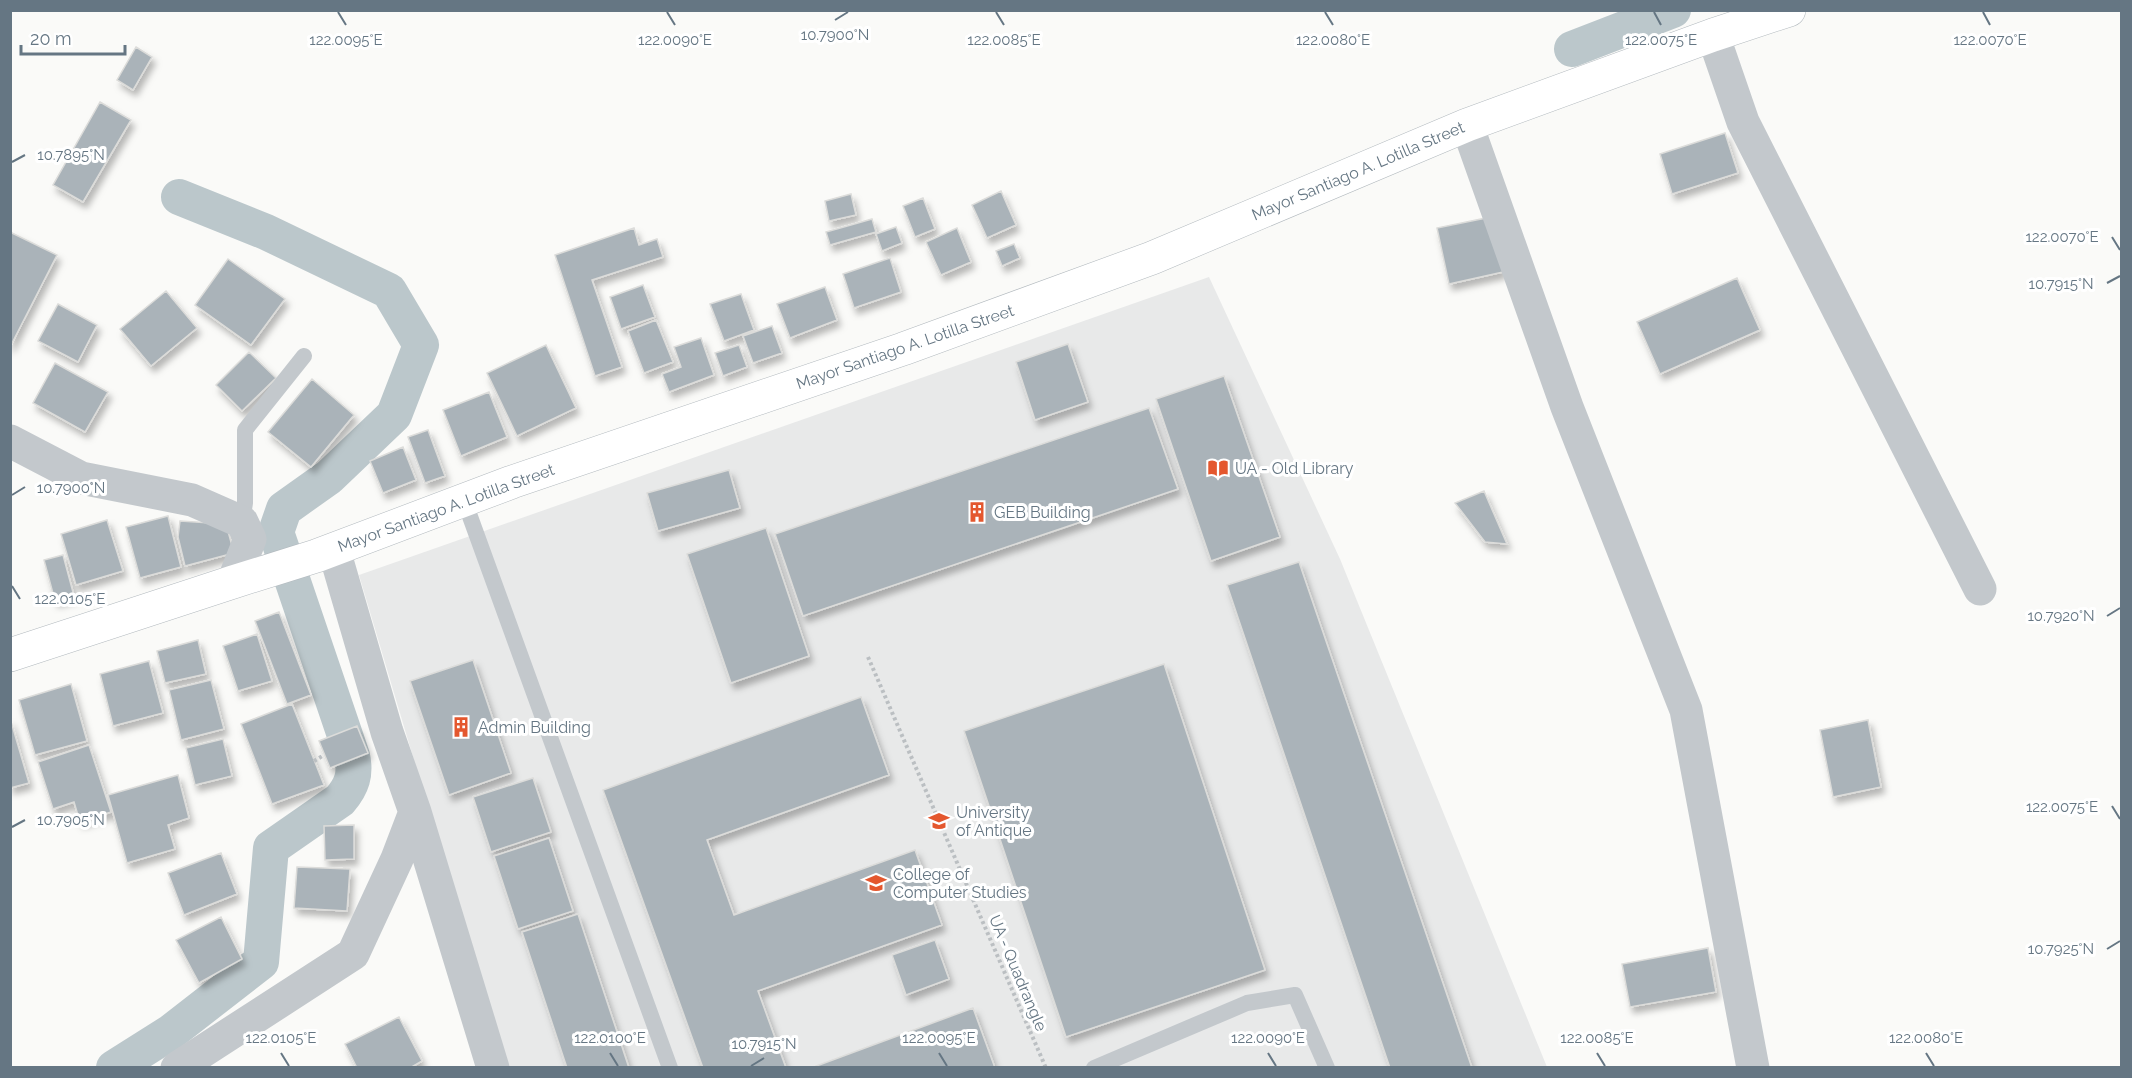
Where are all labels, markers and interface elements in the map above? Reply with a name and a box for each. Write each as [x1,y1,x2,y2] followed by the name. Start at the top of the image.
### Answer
[21,18,124,56] scale bar
[801,26,869,44] text: 10.7900°N
[30,28,72,49] text: 20 m
[309,31,383,49] text: 122.0095°E
[638,31,712,49] text: 122.0090°E
[967,31,1041,49] text: 122.0085°E
[1296,31,1370,49] text: 122.0080°E
[1625,31,1697,49] text: 122.0075°E
[1953,31,2027,49] text: 122.0070°E
[1249,117,1468,224] street label: Mayor Santiago A. Lotilla Street
[37,146,105,164] text: 10.7895°N
[2025,228,2099,246] text: 122.0070°E
[2029,275,2094,293] text: 10.7915°N
[794,301,1017,393] street label: Mayor Santiago A. Lotilla Street
[1206,456,1230,480] library icon: UA - Old Library
[1235,459,1354,478] place label: UA - Old Library
[335,460,557,556] street label: Mayor Santiago A. Lotilla Street
[37,479,105,497] text: 10.7900°N
[965,500,989,524] building icon: GEB Building
[994,503,1091,522] place label: GEB Building
[35,590,105,608] text: 122.0105°E
[2027,607,2095,625] text: 10.7920°N
[449,715,473,739] building icon: Admin Building
[478,718,591,737] place label: Admin Building
[2026,798,2098,816] text: 122.0075°E
[956,803,1032,840] place label: University of Antique
[927,809,951,833] school or university icon: University of Antique
[37,811,105,829] text: 10.7905°N
[893,865,1027,902] place label: College of Computer Studies
[864,871,888,895] school or university icon: College of Computer Studies
[985,912,1051,1034] street label: UA - Quadrangle
[2028,940,2094,958] text: 10.7925°N
[246,1029,316,1047] text: 122.0105°E
[574,1029,646,1047] text: 122.0100°E
[902,1029,976,1047] text: 122.0095°E
[1231,1029,1305,1047] text: 122.0090°E
[1560,1029,1634,1047] text: 122.0085°E
[1889,1029,1963,1047] text: 122.0080°E
[732,1035,797,1053] text: 10.7915°N

